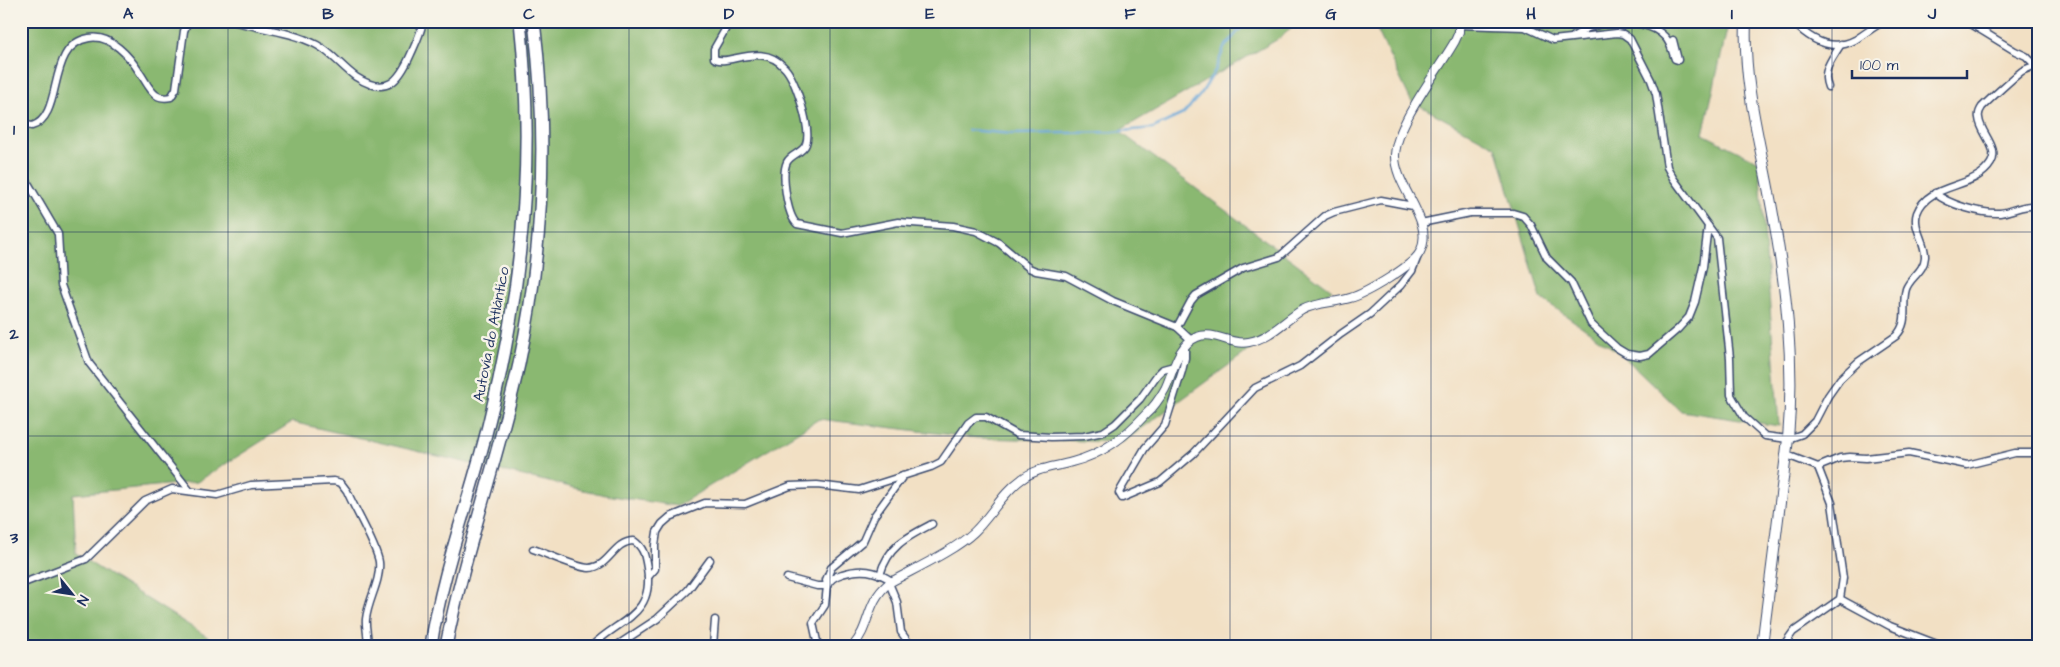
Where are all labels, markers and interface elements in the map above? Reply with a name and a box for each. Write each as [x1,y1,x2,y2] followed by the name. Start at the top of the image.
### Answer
[123,3,134,25] text: A
[322,3,334,25] text: B
[523,3,535,25] text: C
[724,3,735,25] text: D
[925,3,935,25] text: E
[1124,3,1136,25] text: F
[1325,3,1337,25] text: G
[1526,3,1536,25] text: H
[1731,3,1733,25] text: I
[1927,3,1937,25] text: J
[1852,48,1968,80] scale bar
[1860,55,1899,76] text: 100 m
[13,119,16,141] text: 1
[468,264,515,403] street label: Autovía do Atlántico
[8,323,19,345] text: 2
[9,527,19,549] text: 3
[48,570,98,620] north arrow
[71,591,93,609] text: N

